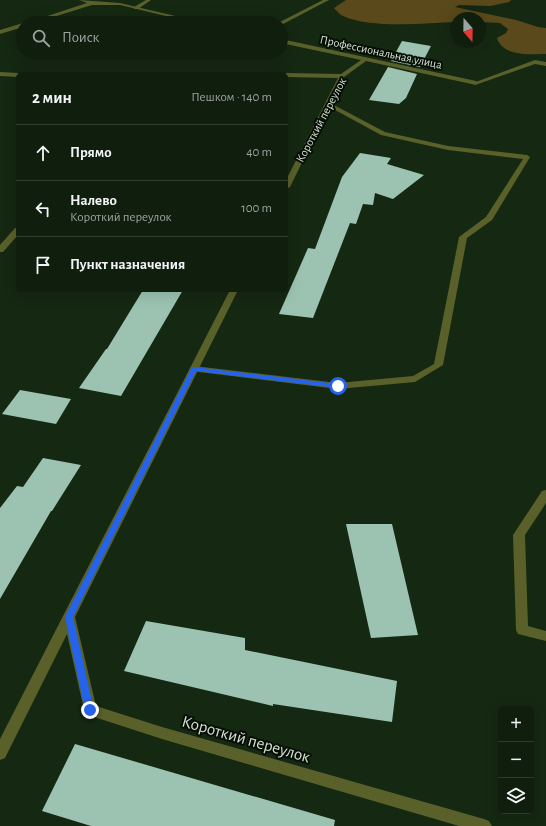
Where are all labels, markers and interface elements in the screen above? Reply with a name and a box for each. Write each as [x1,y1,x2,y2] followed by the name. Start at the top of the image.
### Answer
[450,12,486,48] north arrow
[16,16,288,60] search box
[30,27,52,49] icon: search
[62,30,100,45] text: Поиск
[319,33,444,72] street label: Профессиональная улица
[294,75,349,165] street label: Короткий переулок
[32,89,72,106] text: 2 мин
[191,91,272,104] text: Пешком · 140 m
[32,142,54,164] icon: ahead
[70,145,112,160] text: Прямо
[246,146,272,159] text: 40 m
[70,193,117,208] text: Налево
[32,198,54,220] icon: left
[241,202,272,215] text: 100 m
[70,211,172,224] text: Короткий переулок
[32,254,54,276] icon: arrive
[70,257,185,272] text: Пункт назначения
[329,377,347,395] route start
[81,701,99,719] route end
[498,706,534,814] map controls
[498,706,534,742] button: +
[180,713,312,766] street label: Короткий переулок
[498,742,534,778] button: −
[498,778,534,814] button: layers

